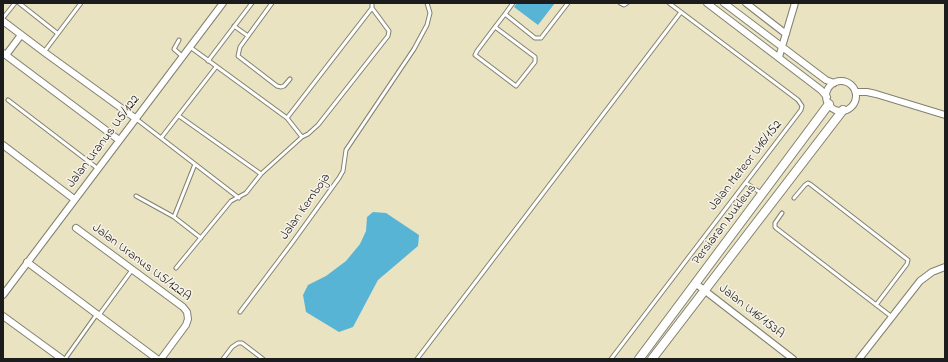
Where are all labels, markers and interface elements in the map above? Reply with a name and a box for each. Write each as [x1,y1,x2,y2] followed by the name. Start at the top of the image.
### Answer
[64,93,144,191] street label: Jalan Uranus U5/122
[706,118,786,214] street label: Jalan Meteor U16/152
[277,171,335,243] street label: Jalan Kemboja
[690,182,760,268] street label: Persiaran Nukleus
[88,221,194,305] street label: Jalan Uranus U5/122A
[715,281,787,343] street label: Jalan U16/153A

